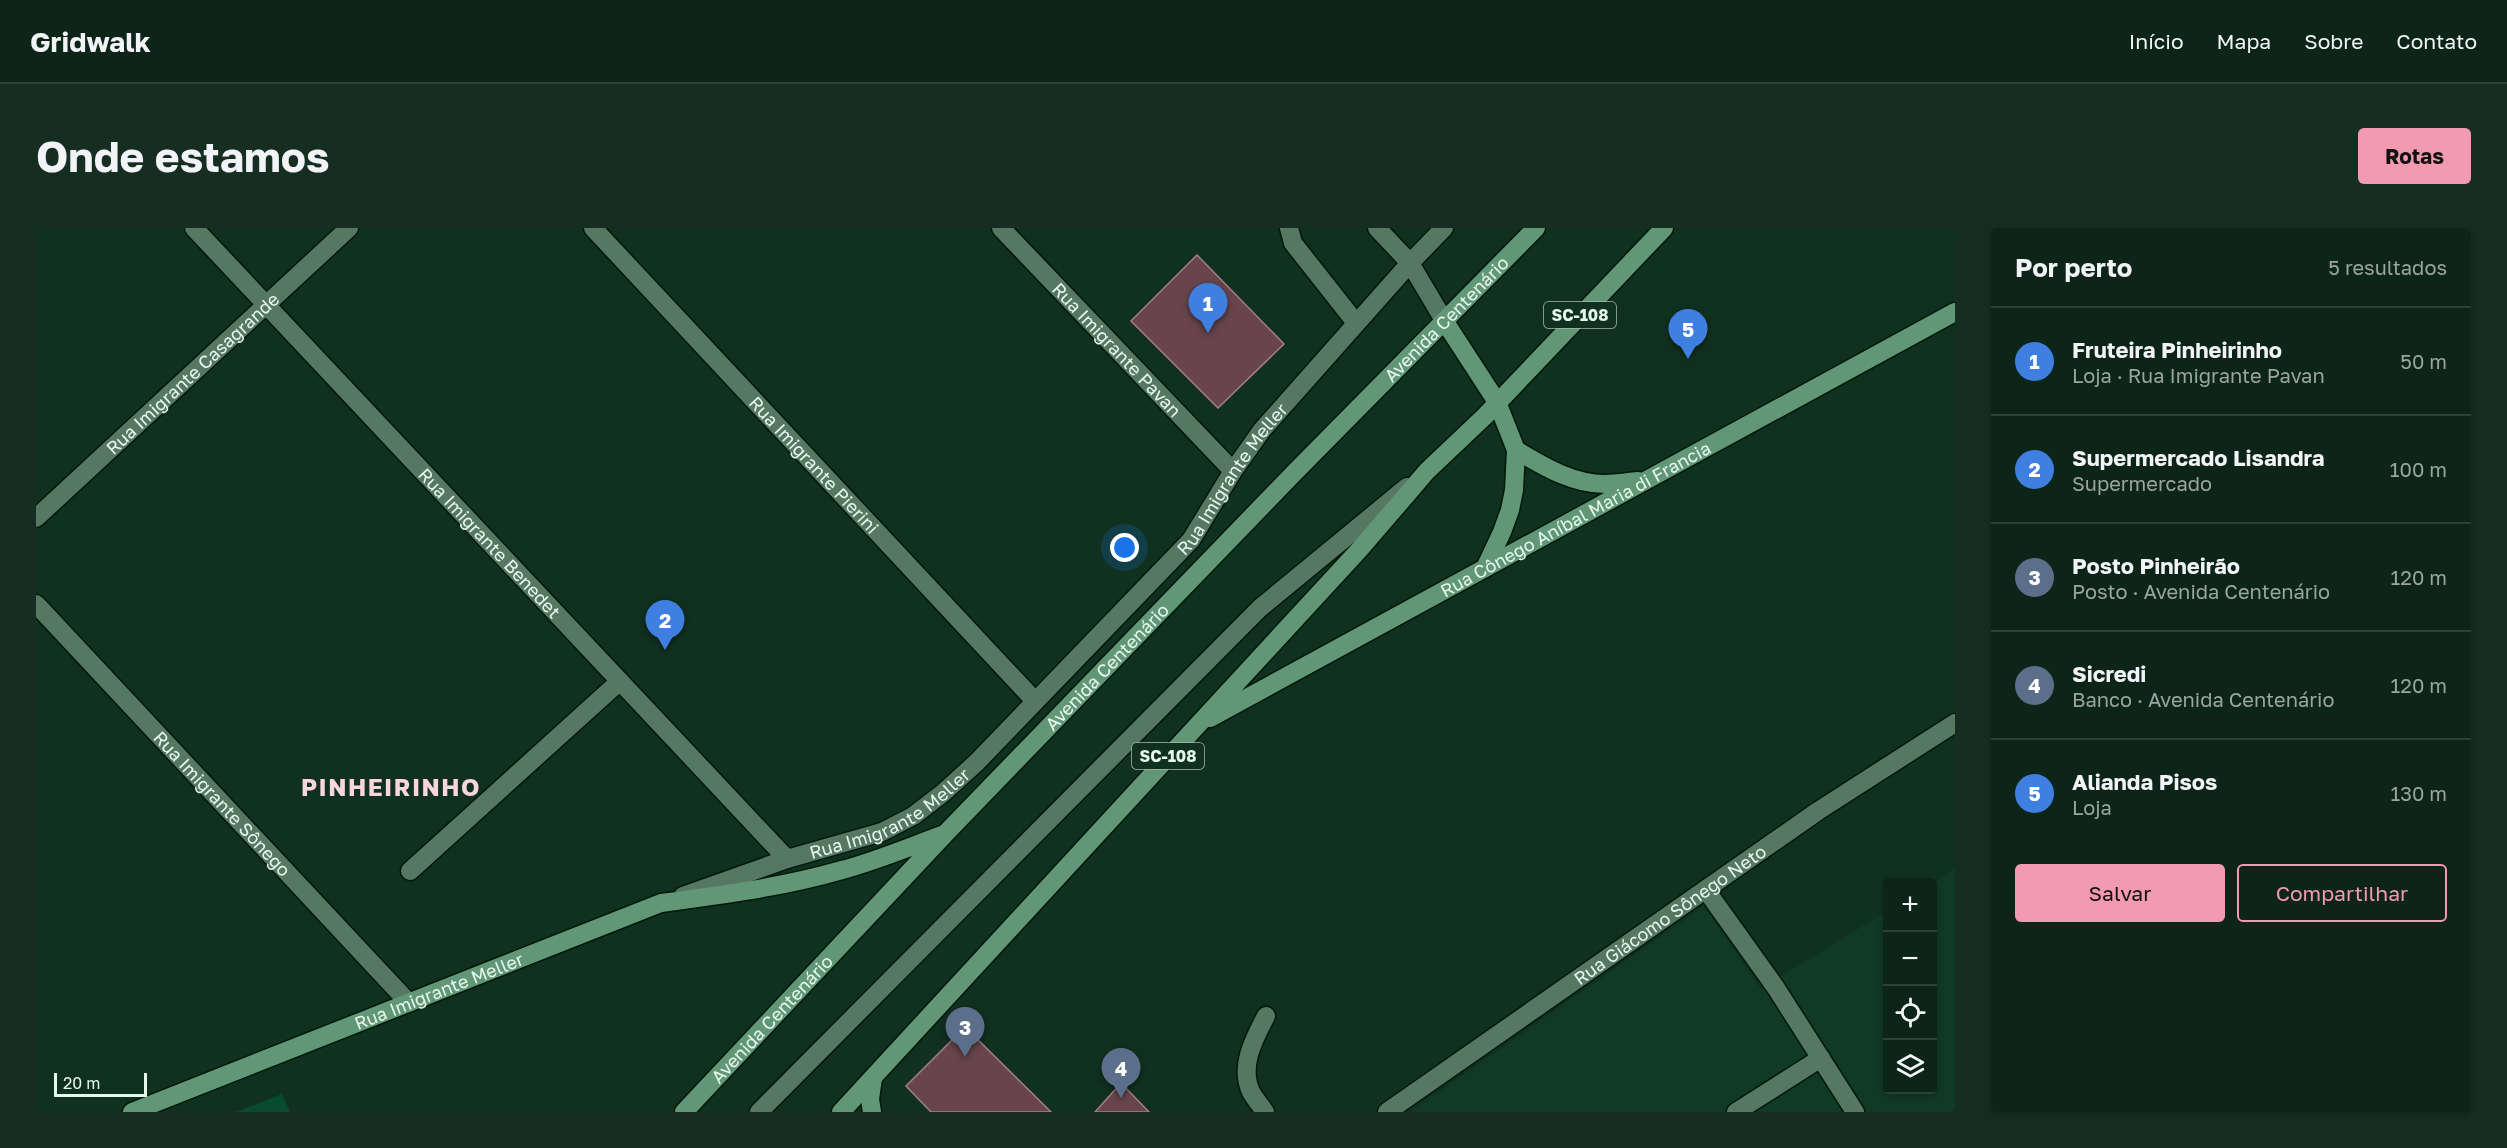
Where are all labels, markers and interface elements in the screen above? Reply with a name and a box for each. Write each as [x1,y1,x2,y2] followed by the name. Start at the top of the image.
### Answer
[30,25,151,58] text: Gridwalk
[2129,28,2184,54] text: Início
[2217,28,2271,54] text: Mapa
[2304,28,2363,54] text: Sobre
[2396,28,2477,54] text: Contato
[2358,128,2471,184] button: Rotas
[36,131,330,181] text: Onde estamos
[1379,251,1513,386] street label: Avenida Centenário
[2015,252,2132,283] text: Por perto
[2328,255,2447,279] text: 5 resultados
[1048,278,1186,421] street label: Rua Imigrante Pavan
[1188,284,1228,333] pin: 1
[101,288,283,459] street label: Rua Imigrante Casagrande
[1544,302,1616,328] road number: SC-108
[1668,310,1708,359] pin: 5
[2072,336,2282,363] text: Fruteira Pinheirinho
[2029,349,2040,373] text: 1
[2400,349,2447,373] text: 50 m
[2072,363,2325,387] text: Loja · Rua Imigrante Pavan
[745,392,884,538] street label: Rua Imigrante Pierini
[1172,398,1292,559] street label: Rua Imigrante Meller
[1436,436,1714,601] street label: Rua Cônego Aníbal Maria di Francia
[2072,444,2325,471] text: Supermercado Lisandra
[2028,457,2041,481] text: 2
[2390,457,2447,481] text: 100 m
[414,463,566,622] street label: Rua Imigrante Benedet
[2072,471,2212,495] text: Supermercado
[1110,533,1139,562] your location
[2072,552,2240,579] text: Posto Pinheirão
[2028,565,2041,589] text: 3
[2391,565,2447,589] text: 120 m
[2072,579,2330,603] text: Posto · Avenida Centenário
[1040,599,1173,735] street label: Avenida Centenário
[646,600,684,650] pin: 2
[2072,660,2146,687] text: Sicredi
[2028,673,2041,697] text: 4
[2391,673,2447,697] text: 120 m
[2072,687,2334,711] text: Banco · Avenida Centenário
[149,726,296,881] street label: Rua Imigrante Sônego
[1132,743,1204,769] road number: SC-108
[807,763,974,863] street label: Rua Imigrante Meller
[2072,768,2217,795] text: Alianda Pisos
[301,772,481,801] district label: PINHEIRINHO
[2028,781,2041,805] text: 5
[2391,781,2447,805] text: 130 m
[2072,795,2112,819] text: Loja
[1569,840,1770,989] street label: Rua Giácomo Sônego Neto
[2015,864,2225,922] button: Salvar
[2237,864,2447,922] button: Compartilhar
[1883,878,1937,1094] map controls
[1883,878,1937,932] button: +
[1883,932,1937,986] button: −
[351,947,527,1034] street label: Rua Imigrante Meller
[706,950,837,1087] street label: Avenida Centenário
[1883,986,1937,1040] button: locate
[946,1008,984,1057] pin: 3
[1883,1040,1937,1094] button: layers
[1102,1048,1140,1098] pin: 4
[54,1070,147,1098] scale bar
[63,1073,100,1093] text: 20 m

